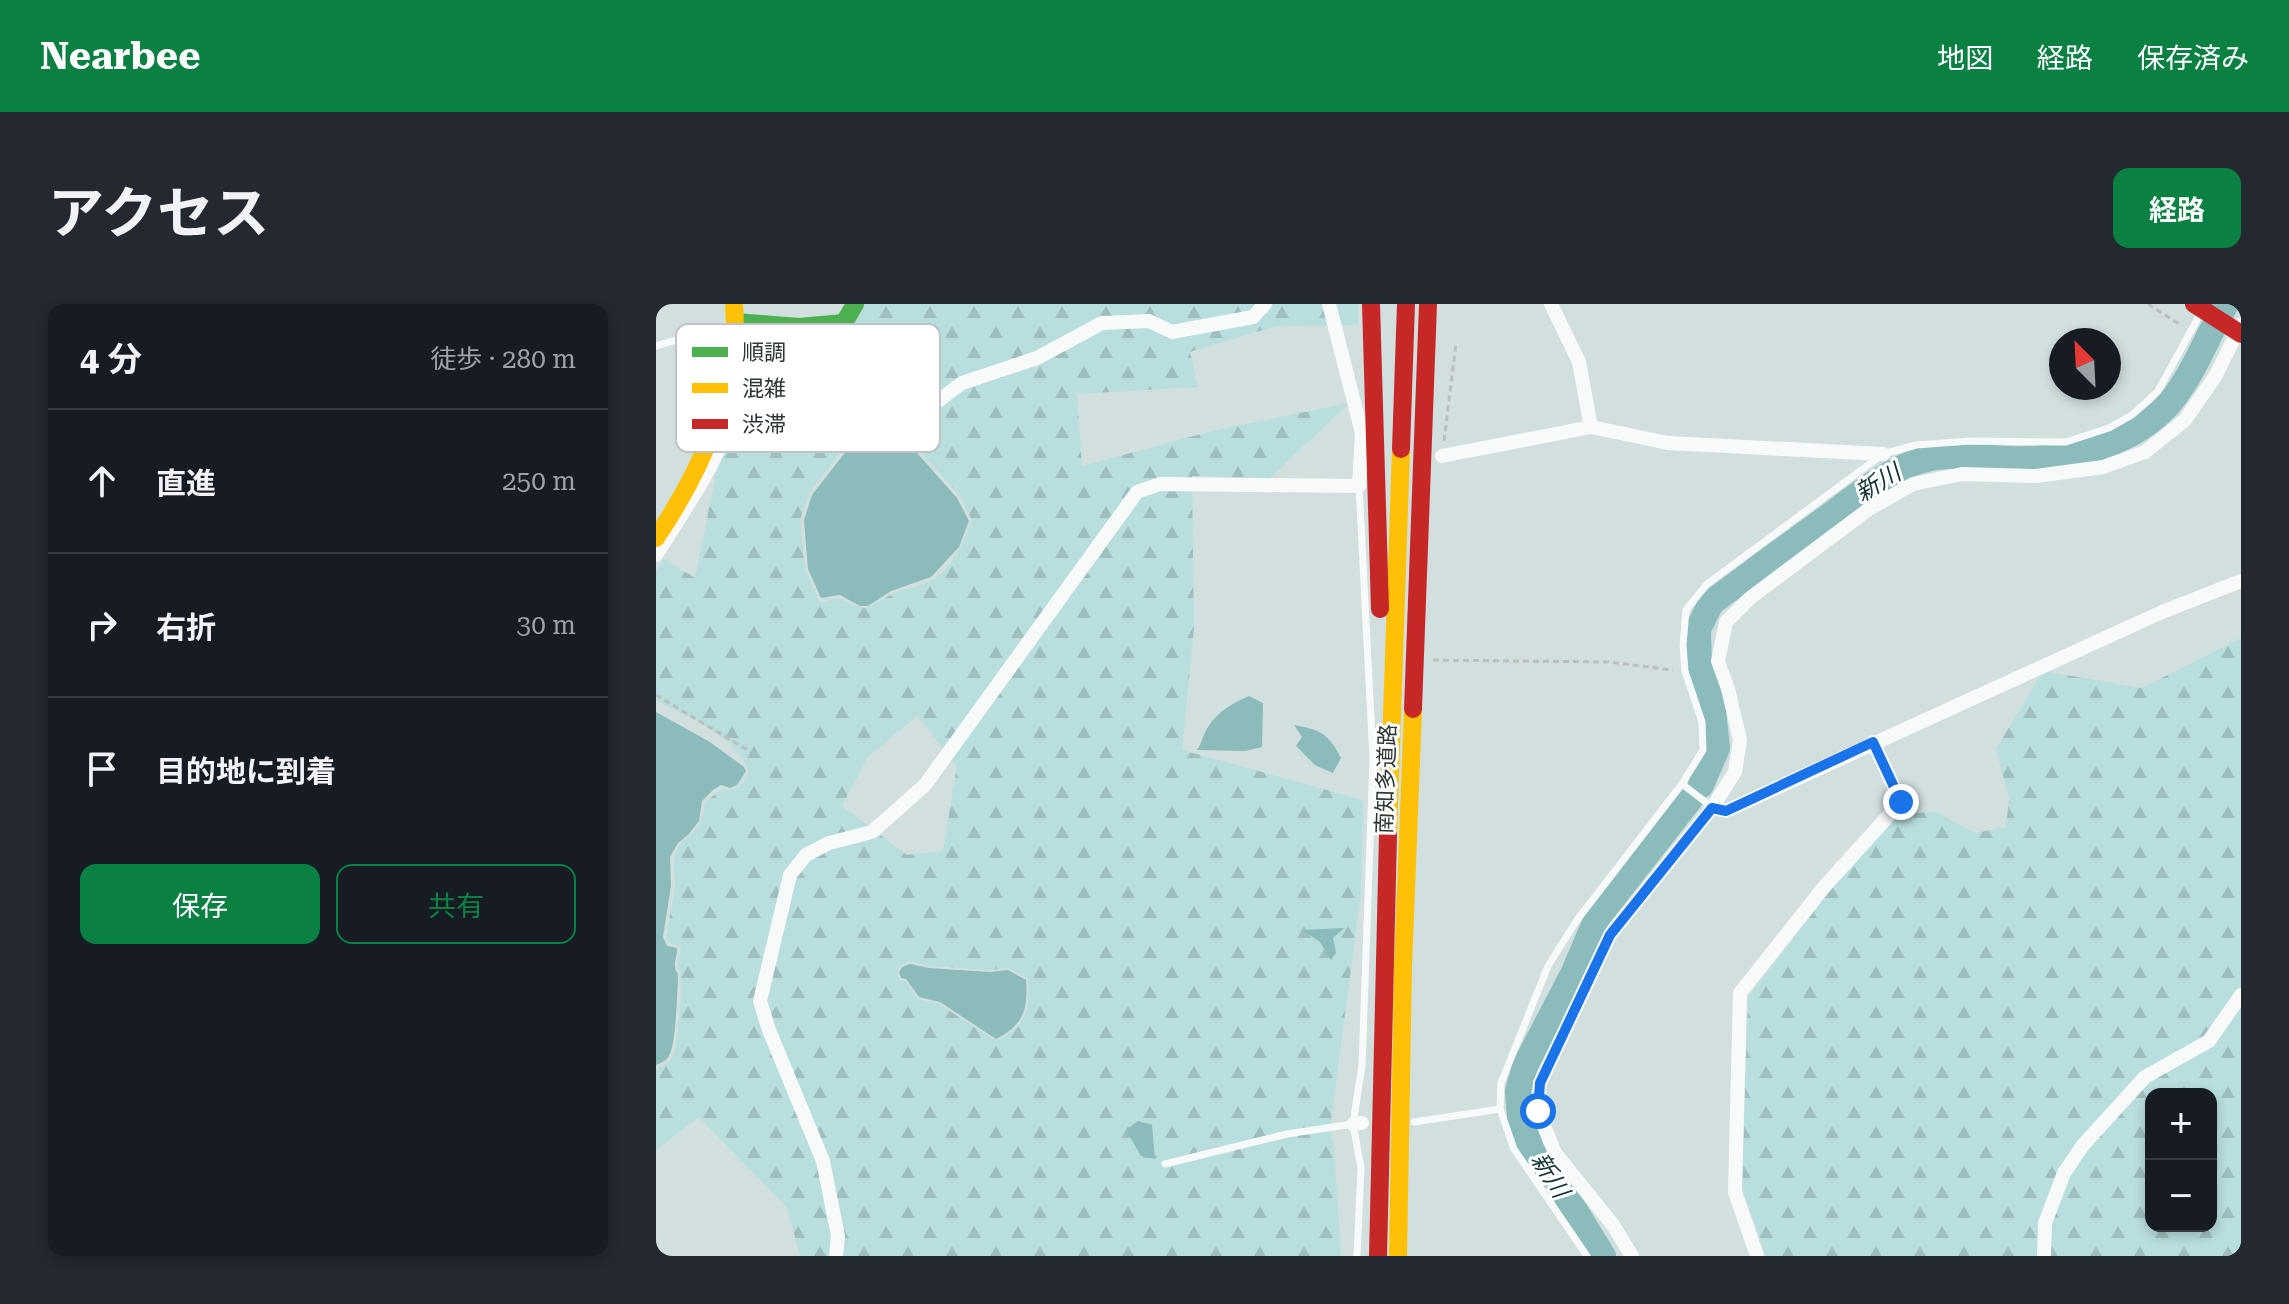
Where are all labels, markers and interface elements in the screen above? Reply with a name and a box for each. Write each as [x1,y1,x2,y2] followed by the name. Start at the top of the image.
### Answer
[40,34,201,78] text: Nearbee
[1937,42,1993,75] text: 地図
[2037,42,2093,75] text: 経路
[2137,42,2249,75] text: 保存済み
[2113,168,2241,248] button: 経路
[48,181,269,247] text: アクセス
[676,324,940,452] legend
[2049,328,2121,400] north arrow
[80,339,142,379] text: 4 分
[742,340,786,365] text: 順調
[430,344,576,374] text: 徒歩 · 280 m
[742,376,786,401] text: 混雑
[742,412,786,437] text: 渋滞
[1850,457,1908,507] water label: 新川
[80,459,124,503] icon: ahead
[156,466,216,501] text: 直進
[502,466,576,496] text: 250 m
[80,603,124,647] icon: right
[156,610,216,645] text: 右折
[517,610,576,640] text: 30 m
[1372,724,1400,834] street label: 南知多道路
[80,747,124,791] icon: arrive
[156,754,336,789] text: 目的地に到着
[1883,784,1919,820] route end
[80,864,320,944] button: 保存
[336,864,576,944] button: 共有
[2145,1088,2217,1232] map controls
[2145,1088,2217,1160] button: +
[1520,1093,1556,1129] route start
[1525,1147,1576,1205] water label: 新川
[2145,1160,2217,1232] button: −

